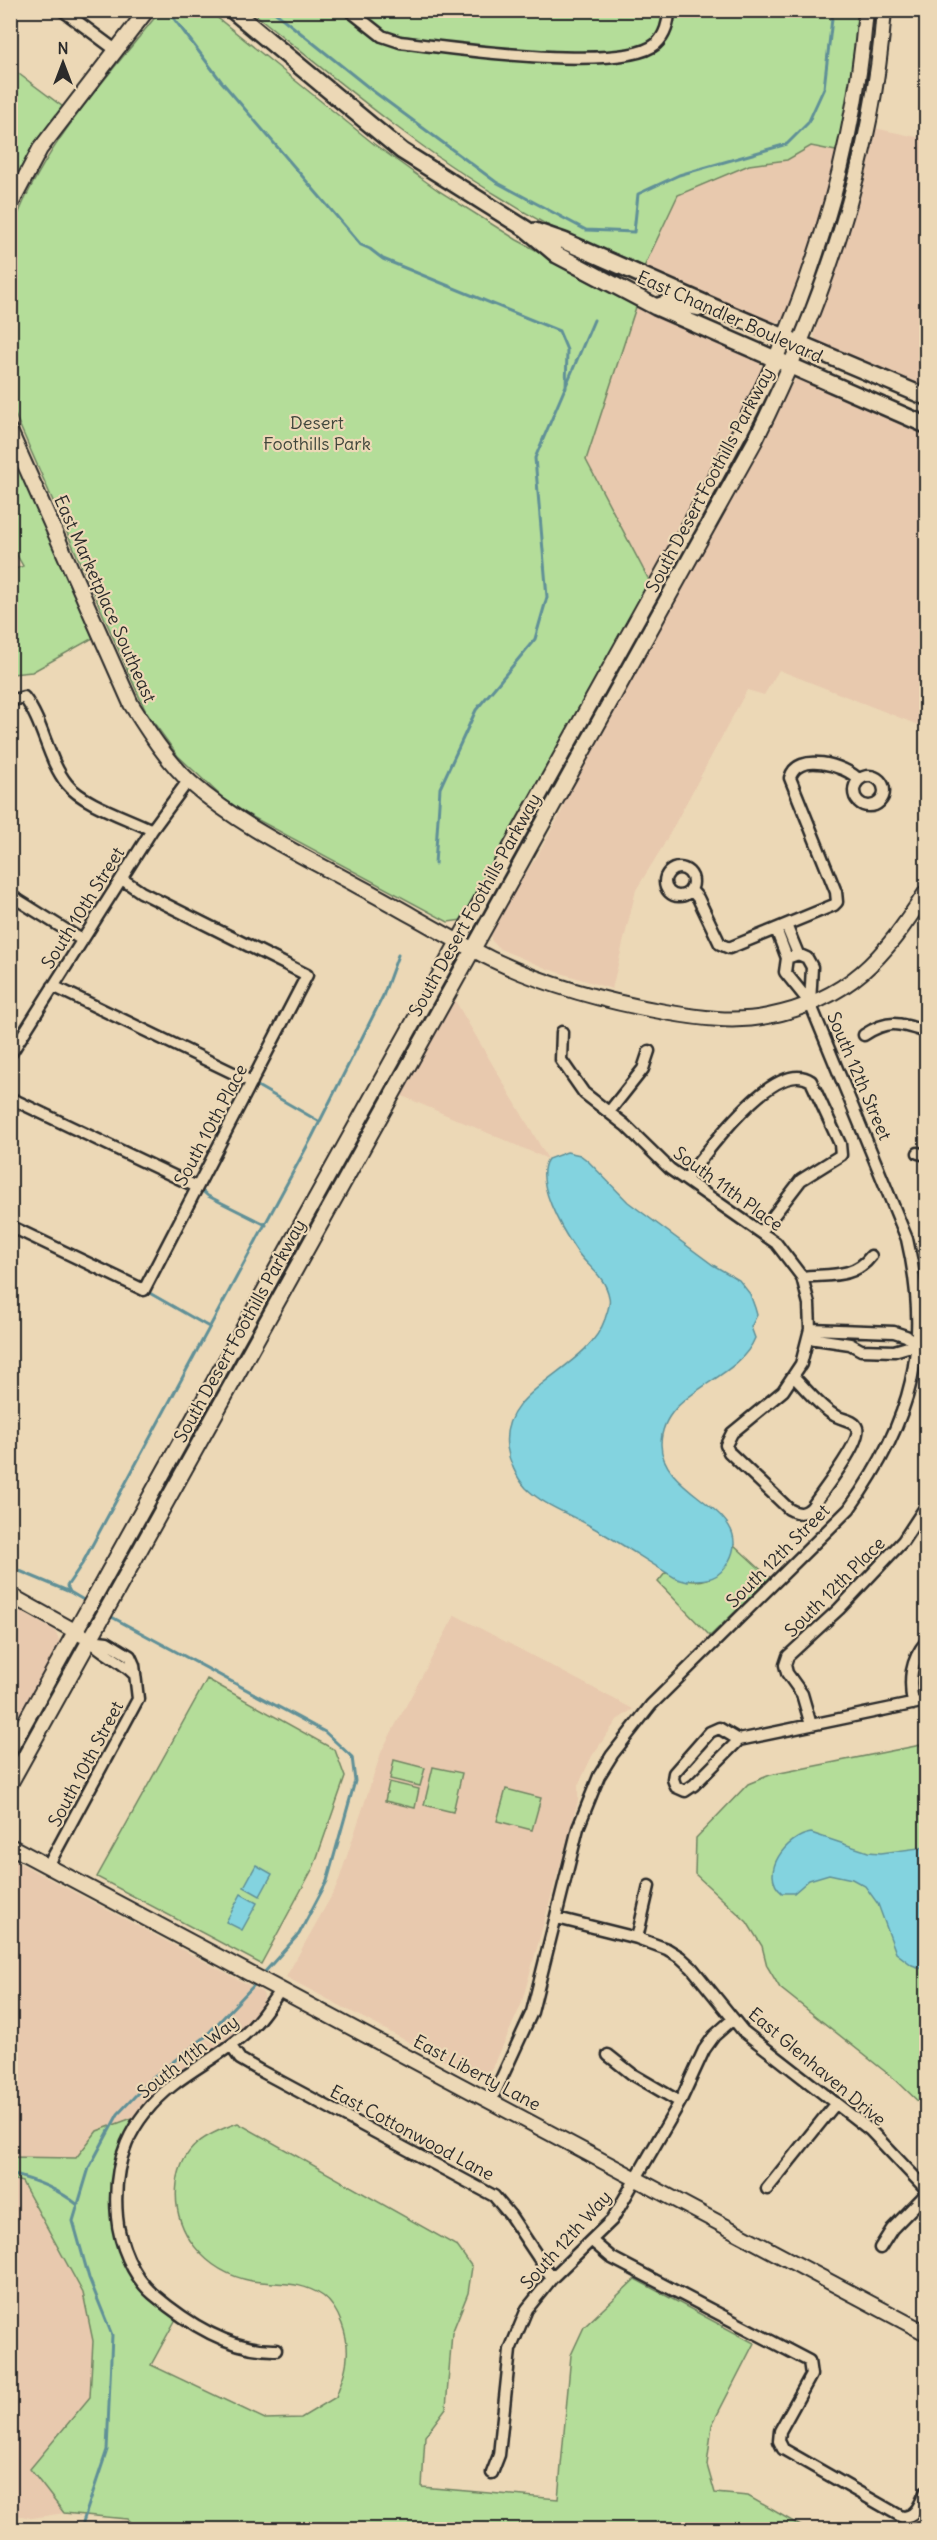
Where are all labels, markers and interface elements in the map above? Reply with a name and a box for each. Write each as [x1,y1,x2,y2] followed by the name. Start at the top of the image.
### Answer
[33,33,93,93] north arrow
[57,38,69,58] text: N
[634,265,827,368] street label: East Chandler Boulevard
[640,363,779,596] street label: South Desert Foothills Parkway
[263,411,371,455] park label: Desert Foothills Park
[49,491,162,706] street label: East Marketplace Southeast
[403,789,546,1020] street label: South Desert Foothills Parkway
[36,843,129,973] street label: South 10th Street
[822,1008,897,1143] street label: South 12th Street
[169,1060,252,1190] street label: South 10th Place
[669,1141,788,1236] street label: South 11th Place
[168,1215,311,1446] street label: South Desert Foothills Parkway
[721,1499,834,1612] street label: South 12th Street
[780,1532,890,1642] street label: South 12th Place
[43,1697,128,1831] street label: South 10th Street
[744,2002,891,2131] street label: East Glenhaven Drive
[132,2010,243,2103] street label: South 11th Way
[410,2029,545,2116] street label: East Liberty Lane
[326,2080,498,2186] street label: East Cottonwood Lane
[515,2185,616,2294] street label: South 12th Way

